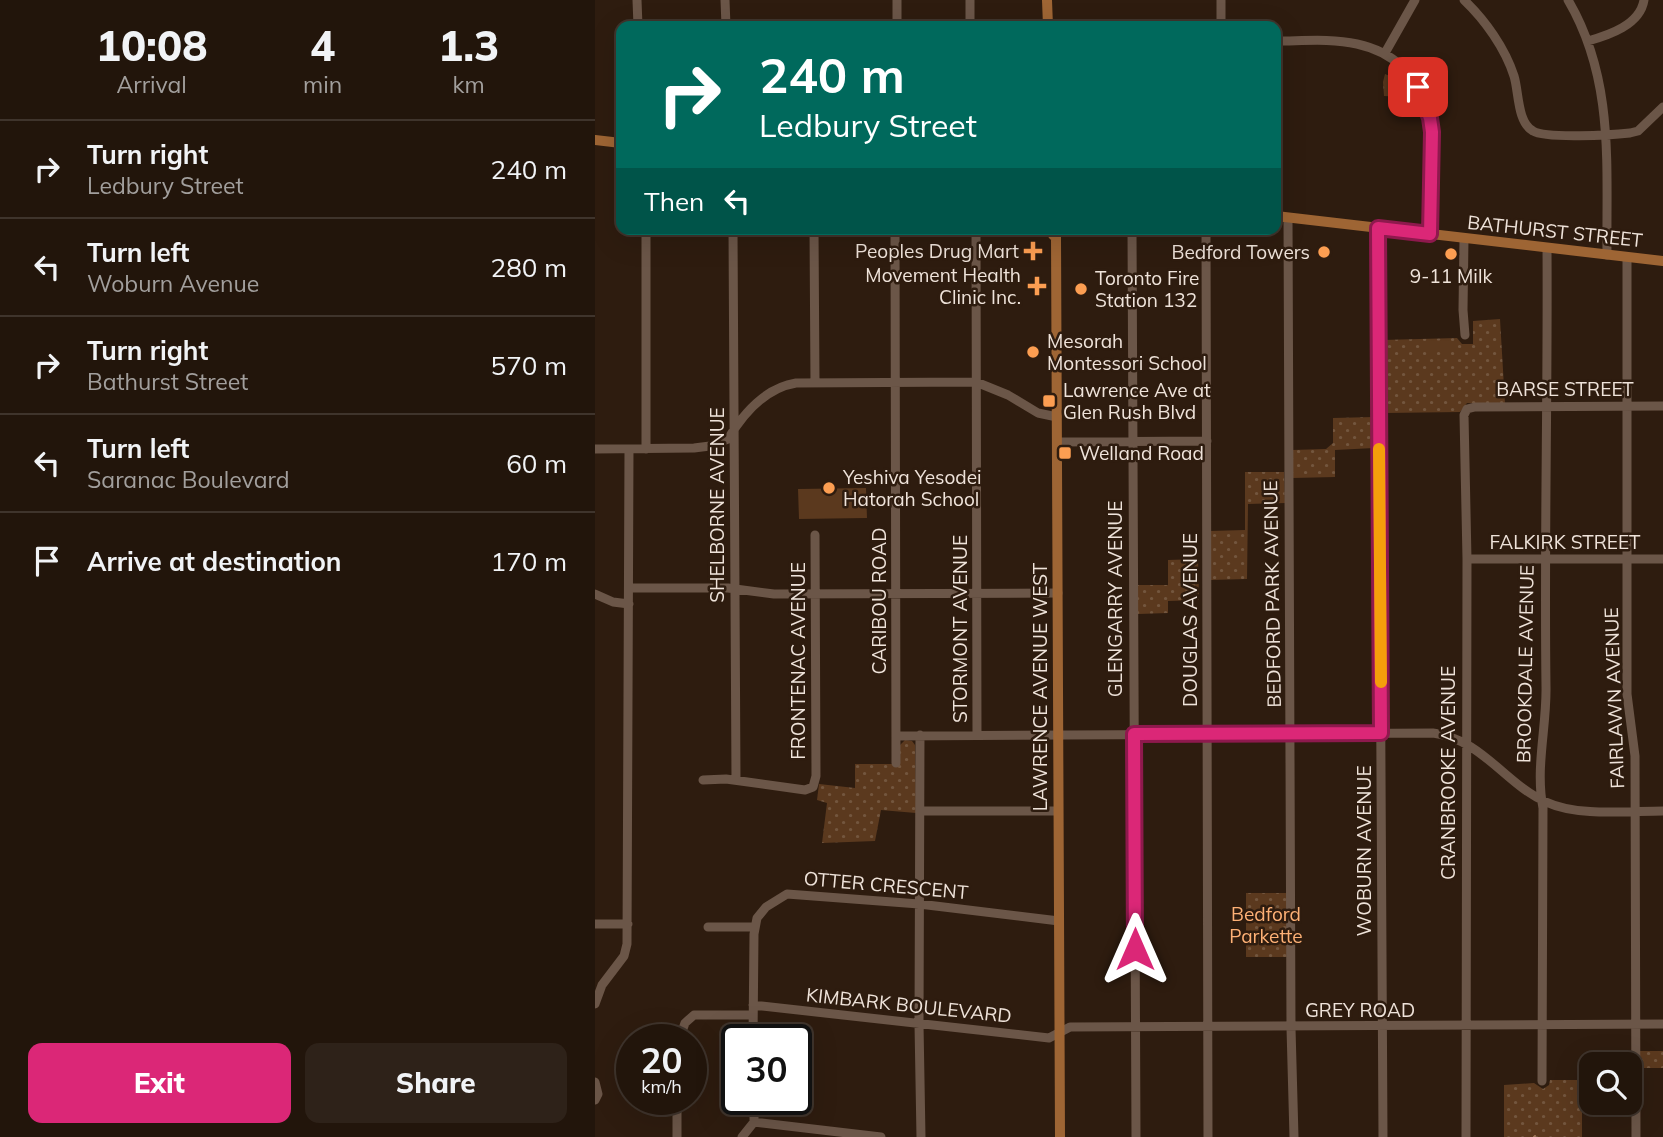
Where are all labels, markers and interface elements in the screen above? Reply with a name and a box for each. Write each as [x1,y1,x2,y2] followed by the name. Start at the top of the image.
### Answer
[96,19,207,72] text: 10:08
[310,19,335,72] text: 4
[438,19,499,72] text: 1.3
[759,44,905,105] text: 240 m
[644,49,735,140] icon: right
[1388,57,1448,117] pin
[1399,68,1437,106] icon: arrive
[116,70,187,99] text: Arrival
[303,70,342,99] text: min
[453,70,485,99] text: km
[759,105,977,145] text: Ledbury Street
[87,138,208,171] text: Turn right
[28,150,66,188] icon: right
[491,153,567,186] text: 240 m
[87,171,244,200] text: Ledbury Street
[718,182,756,220] icon: left
[644,185,704,218] text: Then
[1466,210,1644,252] street label: BATHURST STREET
[87,236,189,269] text: Turn left
[855,239,1019,263] place label: Peoples Drug Mart
[1172,240,1310,264] place label: Bedford Towers
[1025,243,1041,259] marker: Peoples Drug Mart
[1316,244,1332,260] marker: Bedford Towers
[1443,246,1459,262] marker: 9-11 Milk
[28,248,66,286] icon: left
[491,251,567,284] text: 280 m
[865,263,1021,309] place label: Movement Health Clinic Inc.
[1410,264,1492,288] place label: 9-11 Milk
[1095,266,1199,312] place label: Toronto Fire Station 132
[87,269,259,298] text: Woburn Avenue
[1027,276,1047,296] marker: Movement Health Clinic Inc.
[1073,281,1089,297] marker: Toronto Fire Station 132
[1047,329,1207,375] place label: Mesorah Montessori School
[87,334,208,367] text: Turn right
[1025,344,1041,360] marker: Mesorah Montessori School
[28,346,66,384] icon: right
[491,349,567,382] text: 570 m
[87,367,248,396] text: Bathurst Street
[1496,377,1634,401] street label: BARSE STREET
[1063,378,1211,424] place label: Lawrence Ave at Glen Rush Blvd
[1041,393,1057,409] marker: Lawrence Ave at Glen Rush Blvd
[705,407,729,603] street label: SHELBORNE AVENUE
[87,432,189,465] text: Turn left
[1079,441,1204,465] place label: Welland Road
[28,444,66,482] icon: left
[1057,445,1073,461] marker: Welland Road
[506,447,567,480] text: 60 m
[87,465,290,494] text: Saranac Boulevard
[842,465,982,511] place label: Yeshiva Yesodei Hatorah School
[821,480,837,496] marker: Yeshiva Yesodei Hatorah School
[1258,480,1286,708] street label: BEDFORD PARK AVENUE
[1103,501,1127,697] street label: GLENGARRY AVENUE
[867,528,891,674] street label: CARIBOU ROAD
[1490,530,1641,554] street label: FALKIRK STREET
[1178,533,1202,707] street label: DOUGLAS AVENUE
[948,535,972,723] street label: STORMONT AVENUE
[28,542,66,580] icon: arrive
[87,545,342,578] text: Arrive at destination
[491,545,567,578] text: 170 m
[786,562,810,760] street label: FRONTENAC AVENUE
[1028,562,1052,811] street label: LAWRENCE AVENUE WEST
[1511,565,1539,763] street label: BROOKDALE AVENUE
[1599,607,1629,789] street label: FAIRLAWN AVENUE
[1436,666,1460,880] street label: CRANBROOKE AVENUE
[1352,765,1376,937] street label: WOBURN AVENUE
[803,866,970,904] street label: OTTER CRESCENT
[1229,902,1303,948] park label: Bedford Parkette
[1098,912,1172,986] position arrow
[805,982,1013,1028] street label: KIMBARK BOULEVARD
[1305,998,1415,1022] street label: GREY ROAD
[721,1024,812,1115] speed limit sign: 30
[640,1038,683,1082] text: 20
[28,1043,291,1123] button: Exit
[305,1043,567,1123] button: Share
[1579,1052,1642,1115] map controls
[1579,1052,1642,1115] button: search
[641,1075,682,1098] text: km/h

